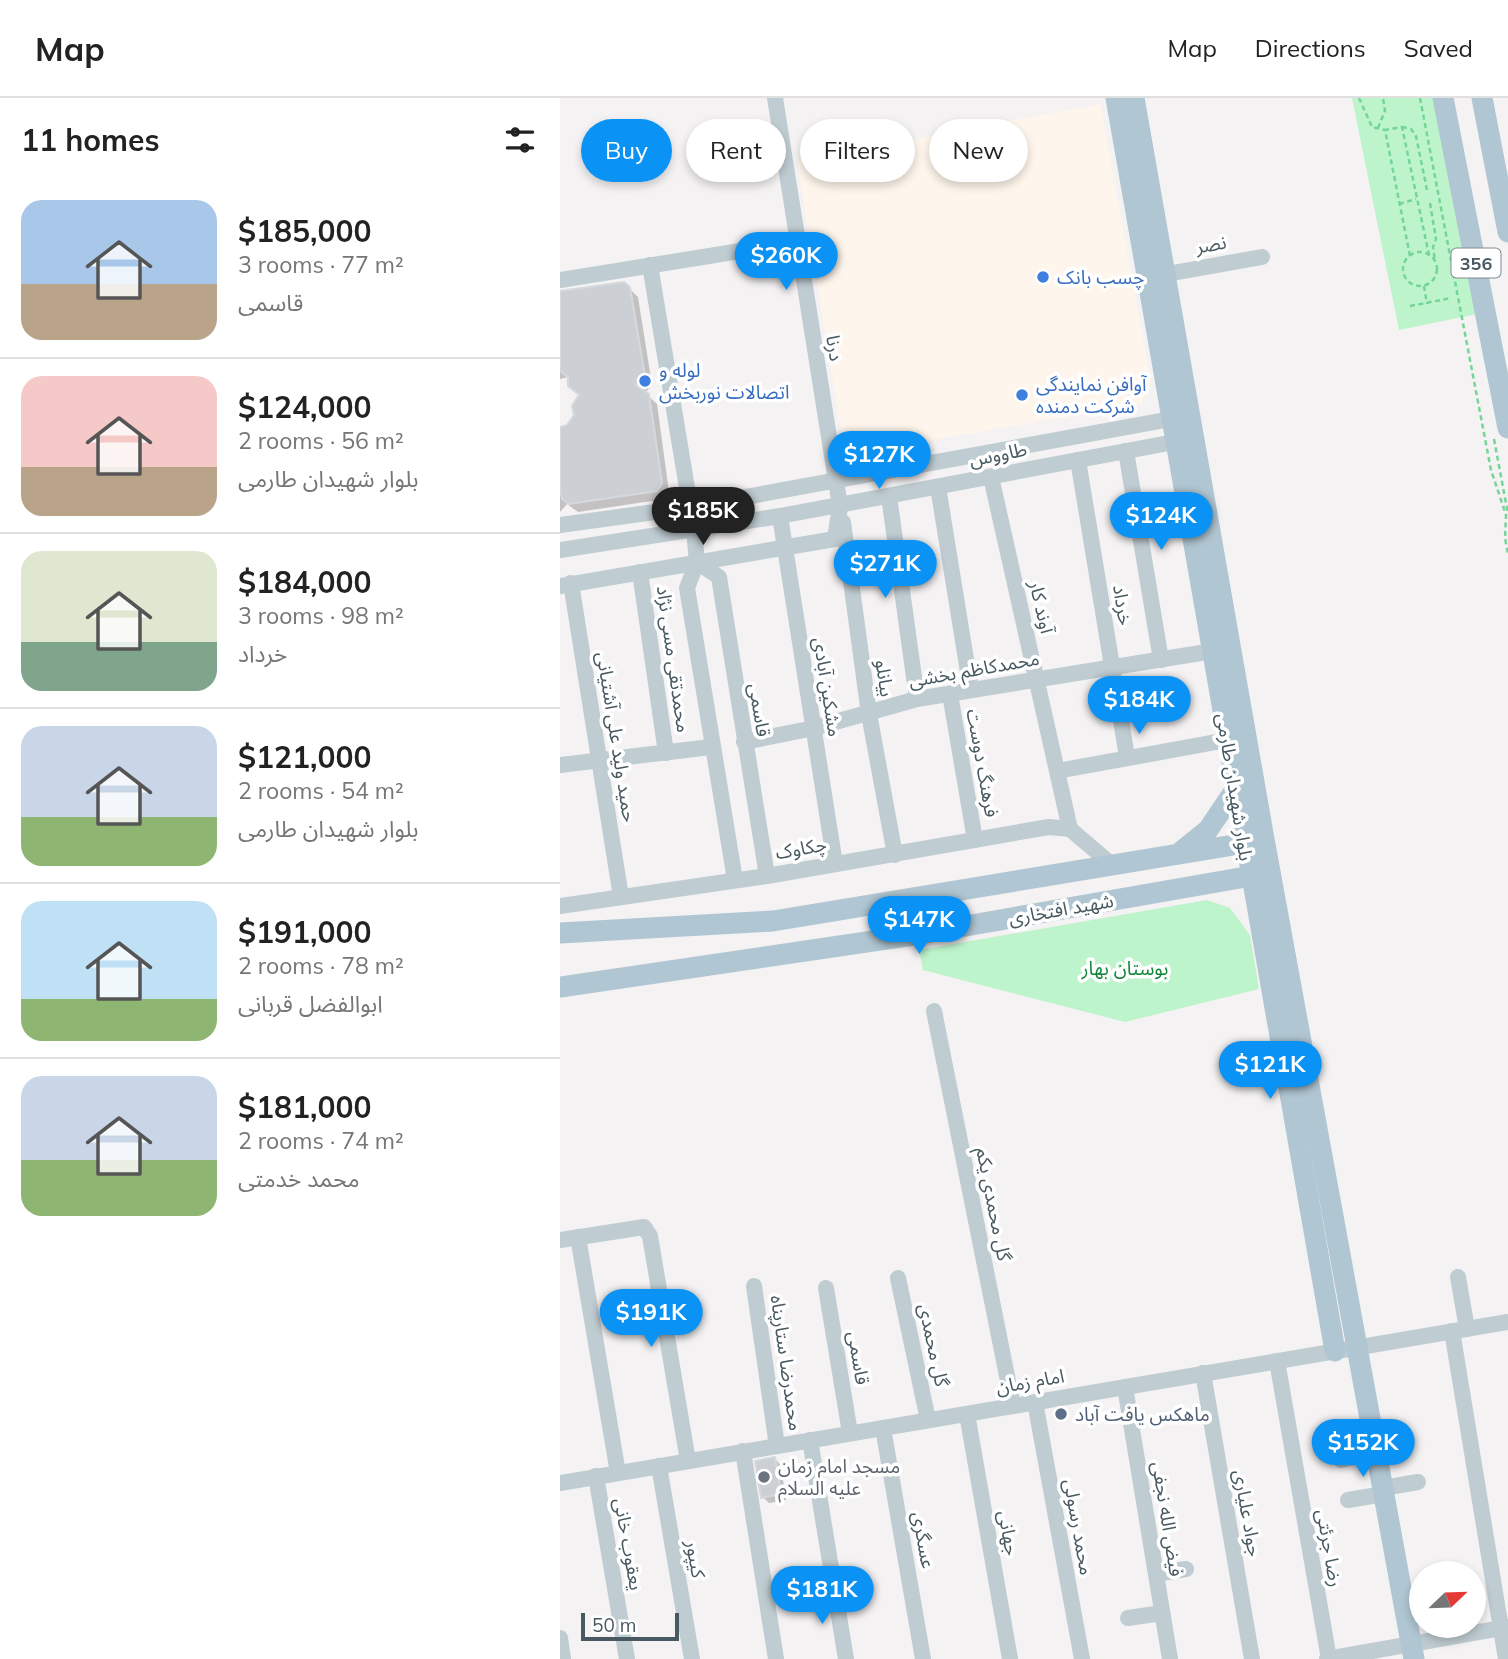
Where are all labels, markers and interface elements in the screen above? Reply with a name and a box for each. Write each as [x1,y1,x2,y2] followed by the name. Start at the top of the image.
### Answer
[35,28,105,69] text: Map
[1167,33,1217,63] text: Map
[1255,33,1366,63] text: Directions
[1404,33,1473,63] text: Saved
[581,119,672,182] chip: Buy
[686,119,786,182] chip: Rent
[800,119,915,182] chip: Filters
[929,119,1028,182] chip: New
[21,121,160,159] text: 11 homes
[501,121,539,159] icon: filters
[238,212,371,250] text: $185,000
[77,228,161,312] icon: home
[1193,230,1228,259] street label: نصر
[737,232,835,292] pin: $260K
[751,240,821,269] text: $260K
[1452,248,1500,278] road number: 356
[238,250,404,279] text: 3 rooms · 77 m²
[1057,265,1144,290] place label: چسب بانک
[1035,269,1051,285] marker: چسب بانک
[238,288,303,317] text: قاسمی
[821,333,849,363] street label: درنا
[659,358,789,404] place label: لوله و اتصالات نوربخش
[1036,372,1148,418] place label: آوافن نمایندگی شرکت دمنده
[637,373,653,389] marker: لوله و اتصالات نوربخش
[1014,387,1030,403] marker: آوافن نمایندگی شرکت دمنده
[238,388,371,426] text: $124,000
[77,404,161,488] icon: home
[238,426,404,455] text: 2 rooms · 56 m²
[830,432,928,491] pin: $127K
[967,437,1029,471] street label: طاووس
[844,439,914,468] text: $127K
[238,464,418,493] text: بلوار شهیدان طارمی
[654,488,752,547] pin: $185K
[1112,492,1210,552] pin: $124K
[668,495,738,524] text: $185K
[1126,500,1196,529] text: $124K
[836,540,934,600] pin: $271K
[850,548,920,577] text: $271K
[238,563,371,601] text: $184,000
[1024,577,1060,637] street label: آوند کار
[77,579,161,663] icon: home
[1108,583,1138,627] street label: خرداد
[652,584,696,734] street label: محمدتقی مسی نژاد
[238,601,404,630] text: 3 rooms · 98 m²
[808,636,848,738] street label: مشکین آبادی
[238,639,287,668] text: خرداد
[907,646,1042,695] street label: محمدکاظم بخشی
[592,650,642,824] street label: حمید ولید علی آشتیانی
[871,658,899,698] street label: بیانلو
[1090,676,1188,736] pin: $184K
[744,682,776,738] street label: قاسمی
[1104,684,1174,713] text: $184K
[962,707,1004,819] street label: فرهنگ دوست
[1211,712,1259,862] street label: بلوار شهیدان طارمی
[238,738,371,776] text: $121,000
[77,754,161,838] icon: home
[238,776,404,805] text: 2 rooms · 54 m²
[238,814,418,843] text: بلوار شهیدان طارمی
[774,832,829,865] street label: چکاوک
[1007,888,1115,930] street label: شهید افتخاری
[870,896,968,956] pin: $147K
[884,904,954,933] text: $147K
[238,913,371,951] text: $191,000
[77,929,161,1013] icon: home
[238,951,404,980] text: 2 rooms · 78 m²
[1081,956,1168,980] park label: بوستان بهار
[238,989,383,1018] text: ابوالفضل قربانی
[1221,1042,1319,1101] pin: $121K
[1235,1049,1305,1078] text: $121K
[238,1088,371,1126] text: $181,000
[77,1104,161,1188] icon: home
[238,1126,404,1155] text: 2 rooms · 74 m²
[968,1145,1017,1265] street label: گل محمدی یکم
[238,1164,360,1193] text: محمد خدمتی
[602,1290,700,1349] pin: $191K
[764,1294,808,1432] street label: محمدرضا ستارپناه
[616,1297,686,1326] text: $191K
[914,1301,955,1390] street label: گل محمدی
[843,1330,875,1386] street label: قاسمی
[994,1363,1067,1402] street label: امام زمان
[1075,1402,1210,1426] place label: ماهکس یافت آباد
[1053,1406,1069,1422] marker: ماهکس یافت آباد
[1314,1420,1412,1479] pin: $152K
[1328,1427,1398,1456] text: $152K
[778,1454,900,1503] place label: مسجد امام زمان علیه السلام
[1147,1460,1189,1578] street label: فیض الله نجفی
[1229,1468,1267,1558] street label: جواد علیاری
[756,1469,772,1485] marker: مسجد امام زمان علیه السلام
[1059,1477,1099,1577] street label: محمد رسولی
[609,1496,649,1592] street label: یعقوب خانی
[1311,1507,1349,1589] street label: رضا جرئتی
[993,1509,1025,1557] street label: جهانی
[907,1510,941,1570] street label: عسگری
[680,1537,711,1581] street label: کیپور
[1409,1561,1486,1638] north arrow
[1409,1561,1486,1638] map controls
[773,1566,871,1626] pin: $181K
[787,1574,857,1603] text: $181K
[581,1610,679,1642] scale bar
[592,1613,636,1637] text: 50 m

